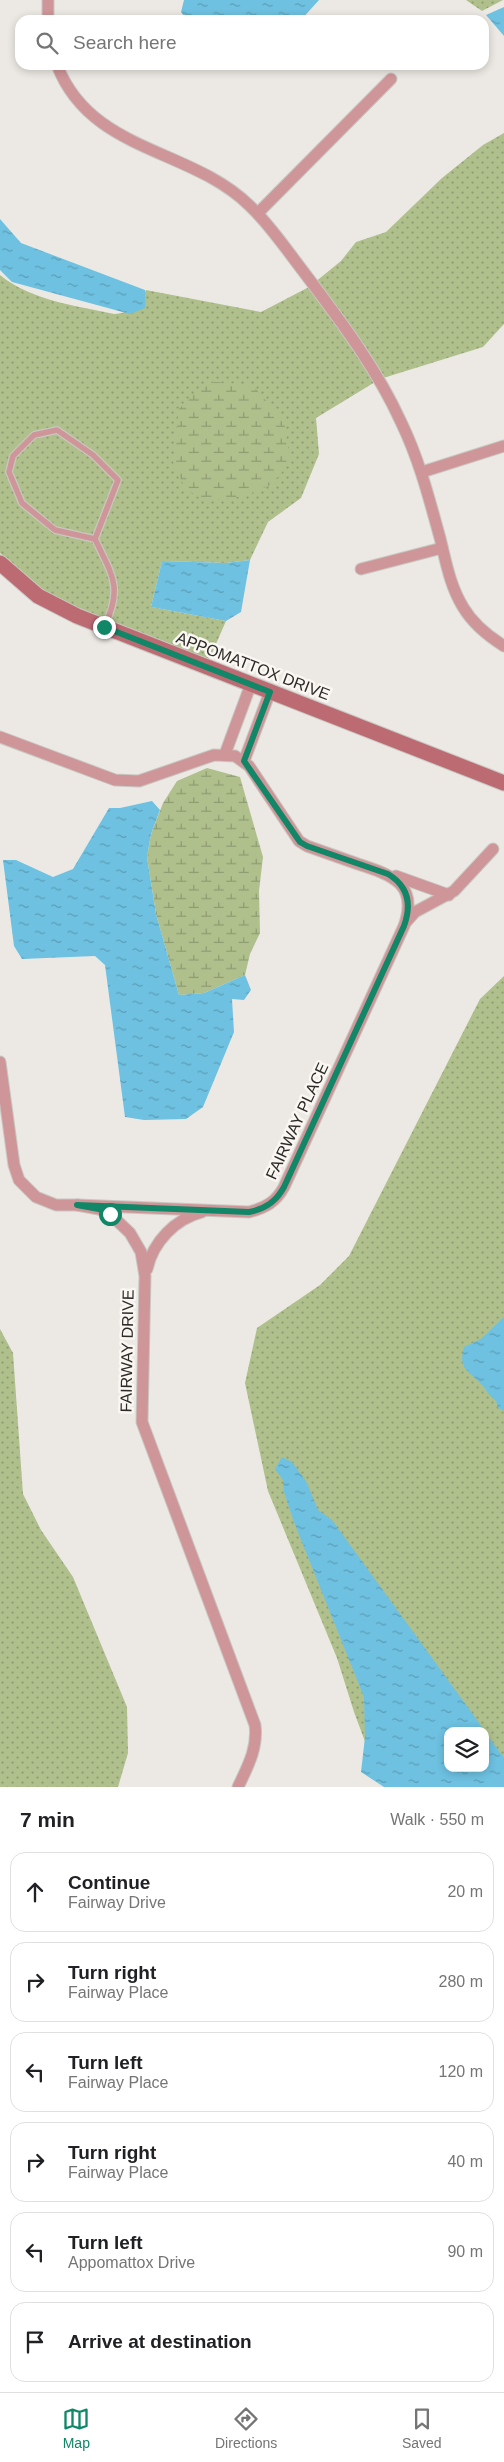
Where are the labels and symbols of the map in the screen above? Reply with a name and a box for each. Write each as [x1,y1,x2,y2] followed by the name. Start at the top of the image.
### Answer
[93,616,116,639] route end
[174,629,332,703] street label: APPOMATTOX DRIVE
[263,1060,331,1182] street label: FAIRWAY PLACE
[99,1203,122,1226] route start
[117,1289,137,1413] street label: FAIRWAY DRIVE

